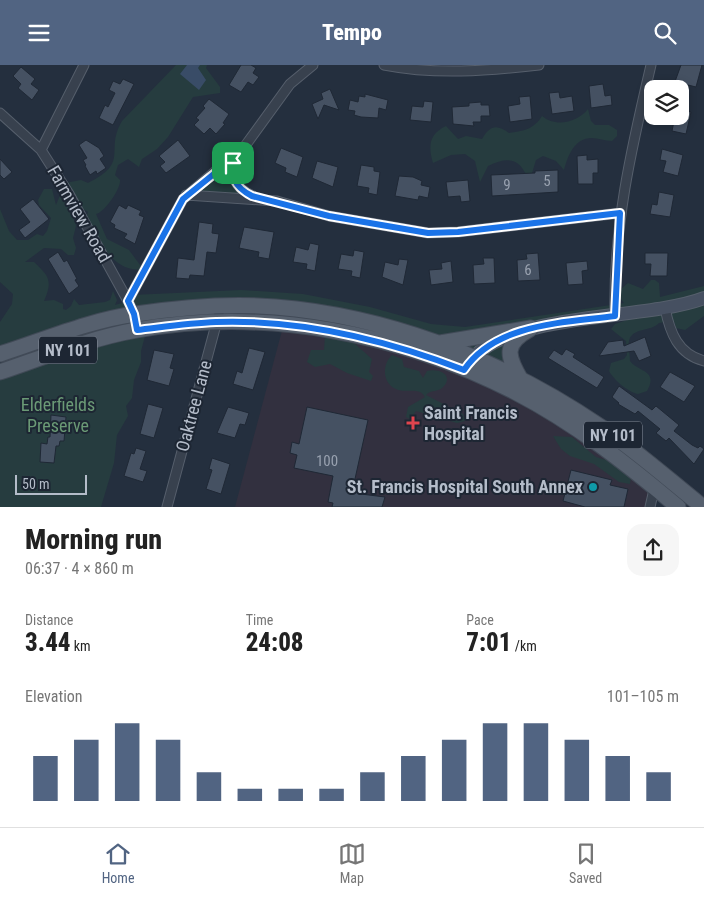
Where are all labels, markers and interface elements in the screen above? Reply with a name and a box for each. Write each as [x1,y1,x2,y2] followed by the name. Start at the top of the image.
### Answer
[25,19,53,47] icon: menu
[651,19,679,47] icon: search
[322,20,382,45] text: Tempo
[644,80,689,125] map controls
[644,80,689,125] button: layers
[212,142,254,184] pin
[219,149,247,177] icon: arrive
[43,162,116,266] street label: Farmview Road
[543,172,551,190] house number: 5
[503,176,511,194] house number: 9
[524,261,532,279] house number: 6
[39,337,97,363] road number: NY 101
[171,358,216,454] street label: Oaktree Lane
[21,394,95,436] park label: Elderfields Preserve
[424,402,518,444] place label: Saint Francis Hospital
[406,416,420,430] marker: Saint Francis Hospital
[584,421,642,449] road number: NY 101
[316,452,338,470] house number: 100
[15,472,88,495] scale bar
[22,476,50,492] text: 50 m
[347,476,583,497] place label: St. Francis Hospital South Annex
[587,481,599,493] marker: St. Francis Hospital South Annex
[25,523,162,556] text: Morning run
[627,524,679,576] button: share
[25,559,134,578] text: 06:37 · 4 × 860 m
[25,612,73,628] text: Distance
[246,612,273,628] text: Time
[466,612,494,628] text: Pace
[25,628,71,657] text: 3.44
[246,628,304,657] text: 24:08
[466,628,512,657] text: 7:01
[71,638,91,654] text: km
[512,638,537,654] text: /km
[25,687,83,706] text: Elevation
[607,687,679,706] text: 101–105 m
[102,840,134,886] tab: Home
[338,840,366,886] tab: Map
[569,840,602,886] tab: Saved

